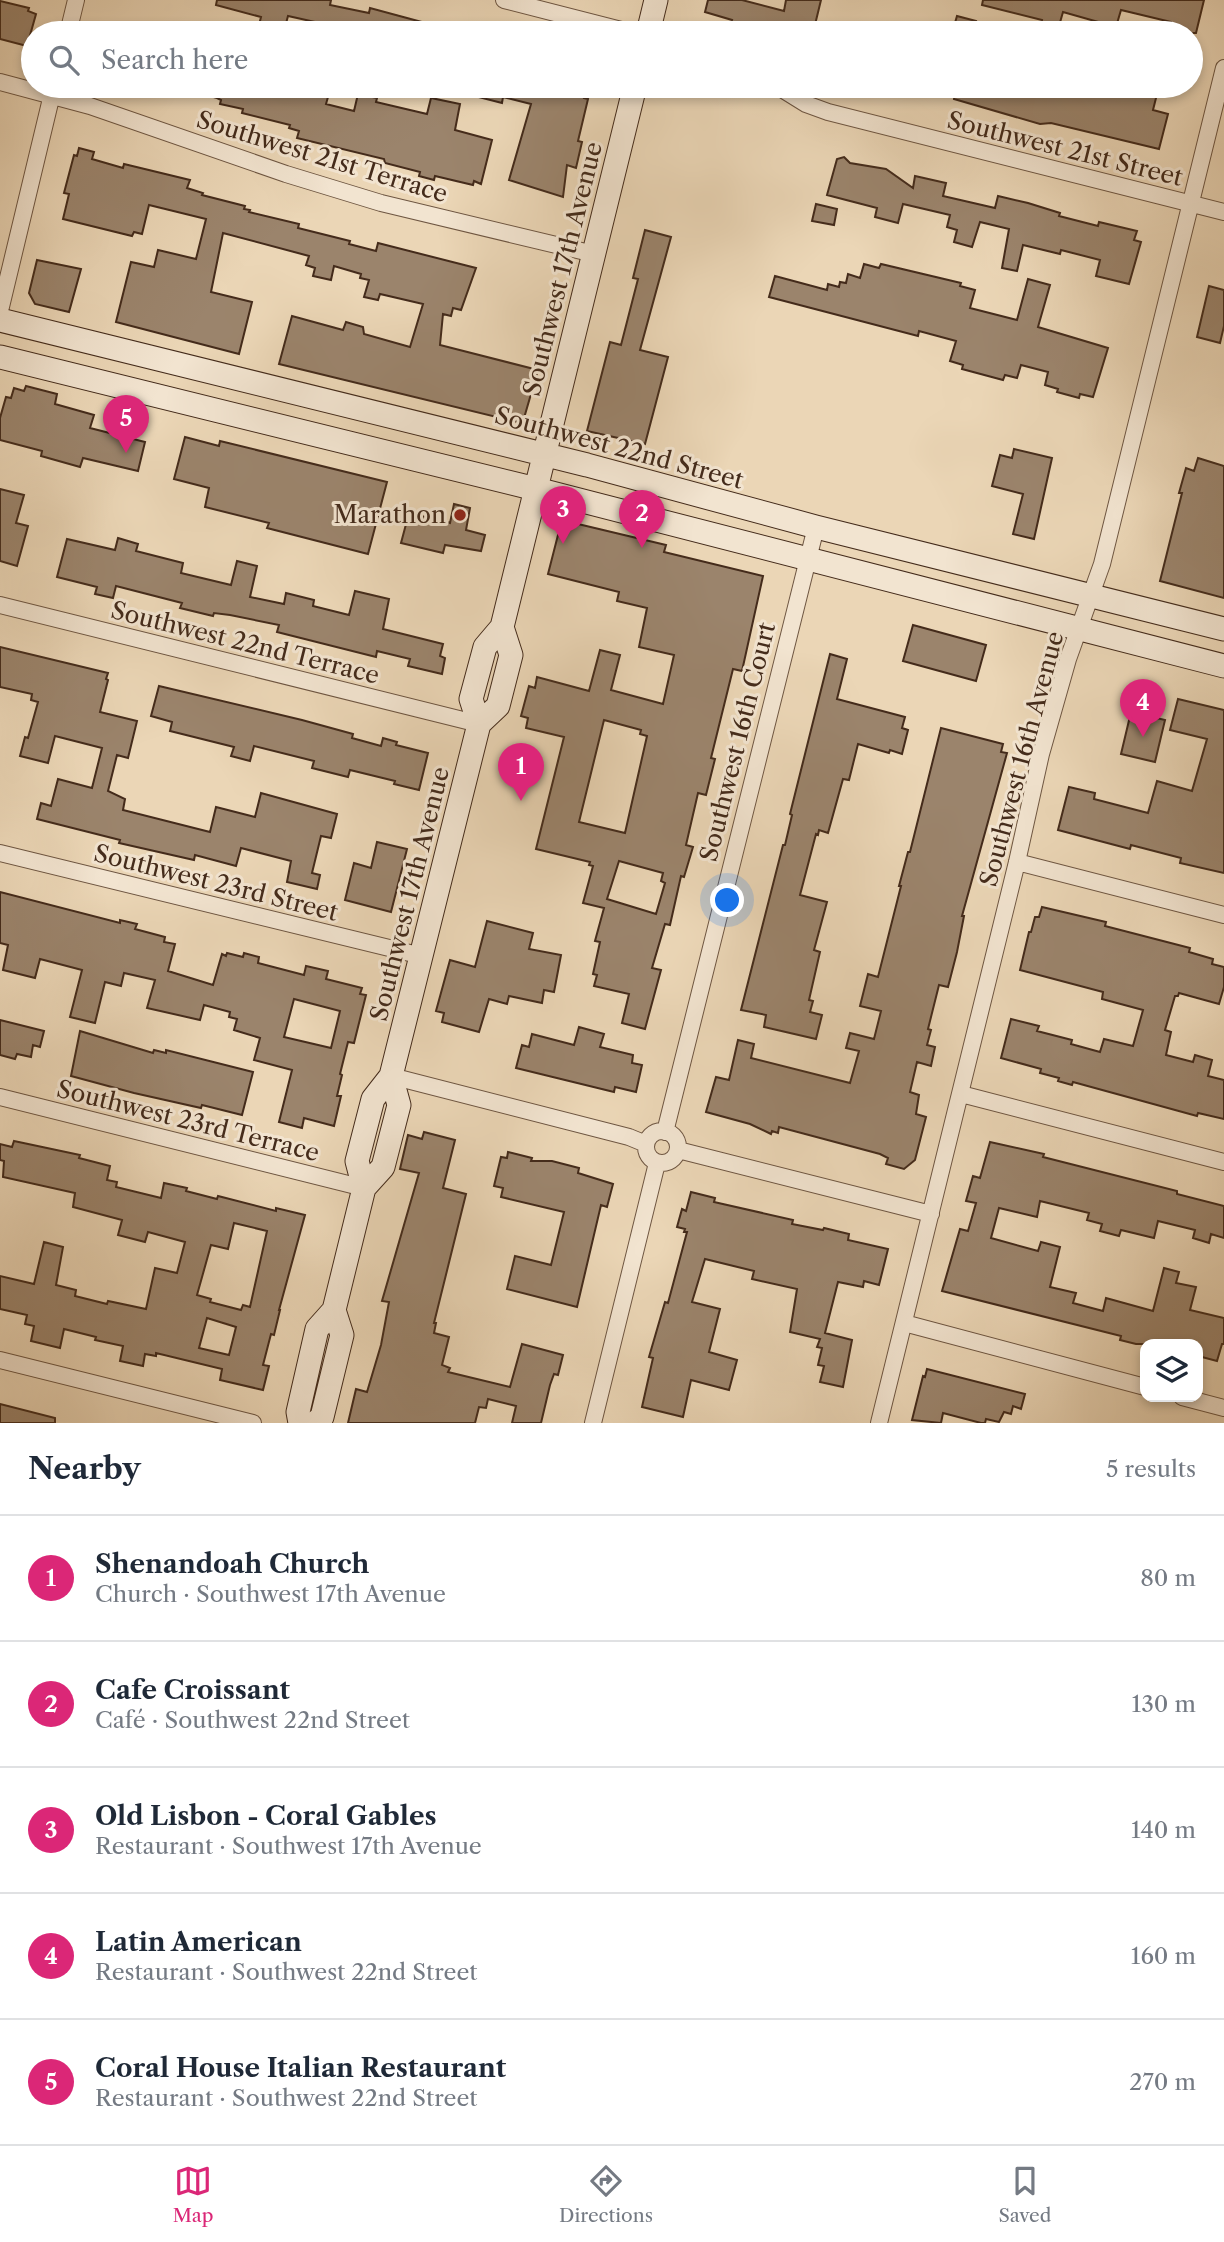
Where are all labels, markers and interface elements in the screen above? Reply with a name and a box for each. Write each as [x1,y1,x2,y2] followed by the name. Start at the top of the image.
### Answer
[21,21,1203,98] search box
[45,41,83,79] icon: search
[101,44,248,76] text: Search here
[193,105,451,209] street label: Southwest 21st Terrace
[944,105,1186,192] street label: Southwest 21st Street
[517,139,608,399] street label: Southwest 17th Avenue
[103,395,149,453] pin: 5
[492,400,747,495] street label: Southwest 22nd Street
[540,486,586,544] pin: 3
[619,490,665,548] pin: 2
[333,500,446,529] place label: Marathon
[452,507,468,523] marker: Marathon
[108,595,382,690] street label: Southwest 22nd Terrace
[694,619,781,864] street label: Southwest 16th Court
[973,628,1070,890] street label: Southwest 16th Avenue
[1120,679,1166,737] pin: 4
[498,743,544,801] pin: 1
[364,764,455,1024] street label: Southwest 17th Avenue
[91,838,342,927] street label: Southwest 23rd Street
[710,883,744,917] your location
[54,1074,322,1167] street label: Southwest 23rd Terrace
[1140,1339,1203,1402] map controls
[1140,1339,1203,1402] button: layers
[28,1450,141,1487] text: Nearby
[1106,1455,1196,1483] text: 5 results
[95,1548,369,1580] text: Shenandoah Church
[46,1564,56,1592] text: 1
[1140,1564,1196,1592] text: 80 m
[95,1580,446,1608] text: Church · Southwest 17th Avenue
[95,1674,290,1706] text: Cafe Croissant
[44,1690,58,1718] text: 2
[1132,1690,1196,1718] text: 130 m
[95,1706,410,1734] text: Café · Southwest 22nd Street
[95,1800,437,1832] text: Old Lisbon - Coral Gables
[45,1816,58,1844] text: 3
[1131,1816,1196,1844] text: 140 m
[95,1832,482,1860] text: Restaurant · Southwest 17th Avenue
[95,1926,302,1958] text: Latin American
[44,1942,58,1970] text: 4
[1131,1942,1196,1970] text: 160 m
[95,1958,477,1986] text: Restaurant · Southwest 22nd Street
[95,2052,506,2084] text: Coral House Italian Restaurant
[45,2068,57,2096] text: 5
[1129,2068,1196,2096] text: 270 m
[95,2084,477,2112] text: Restaurant · Southwest 22nd Street
[173,2162,214,2227] tab: Map
[559,2162,653,2227] tab: Directions
[998,2162,1051,2227] tab: Saved

